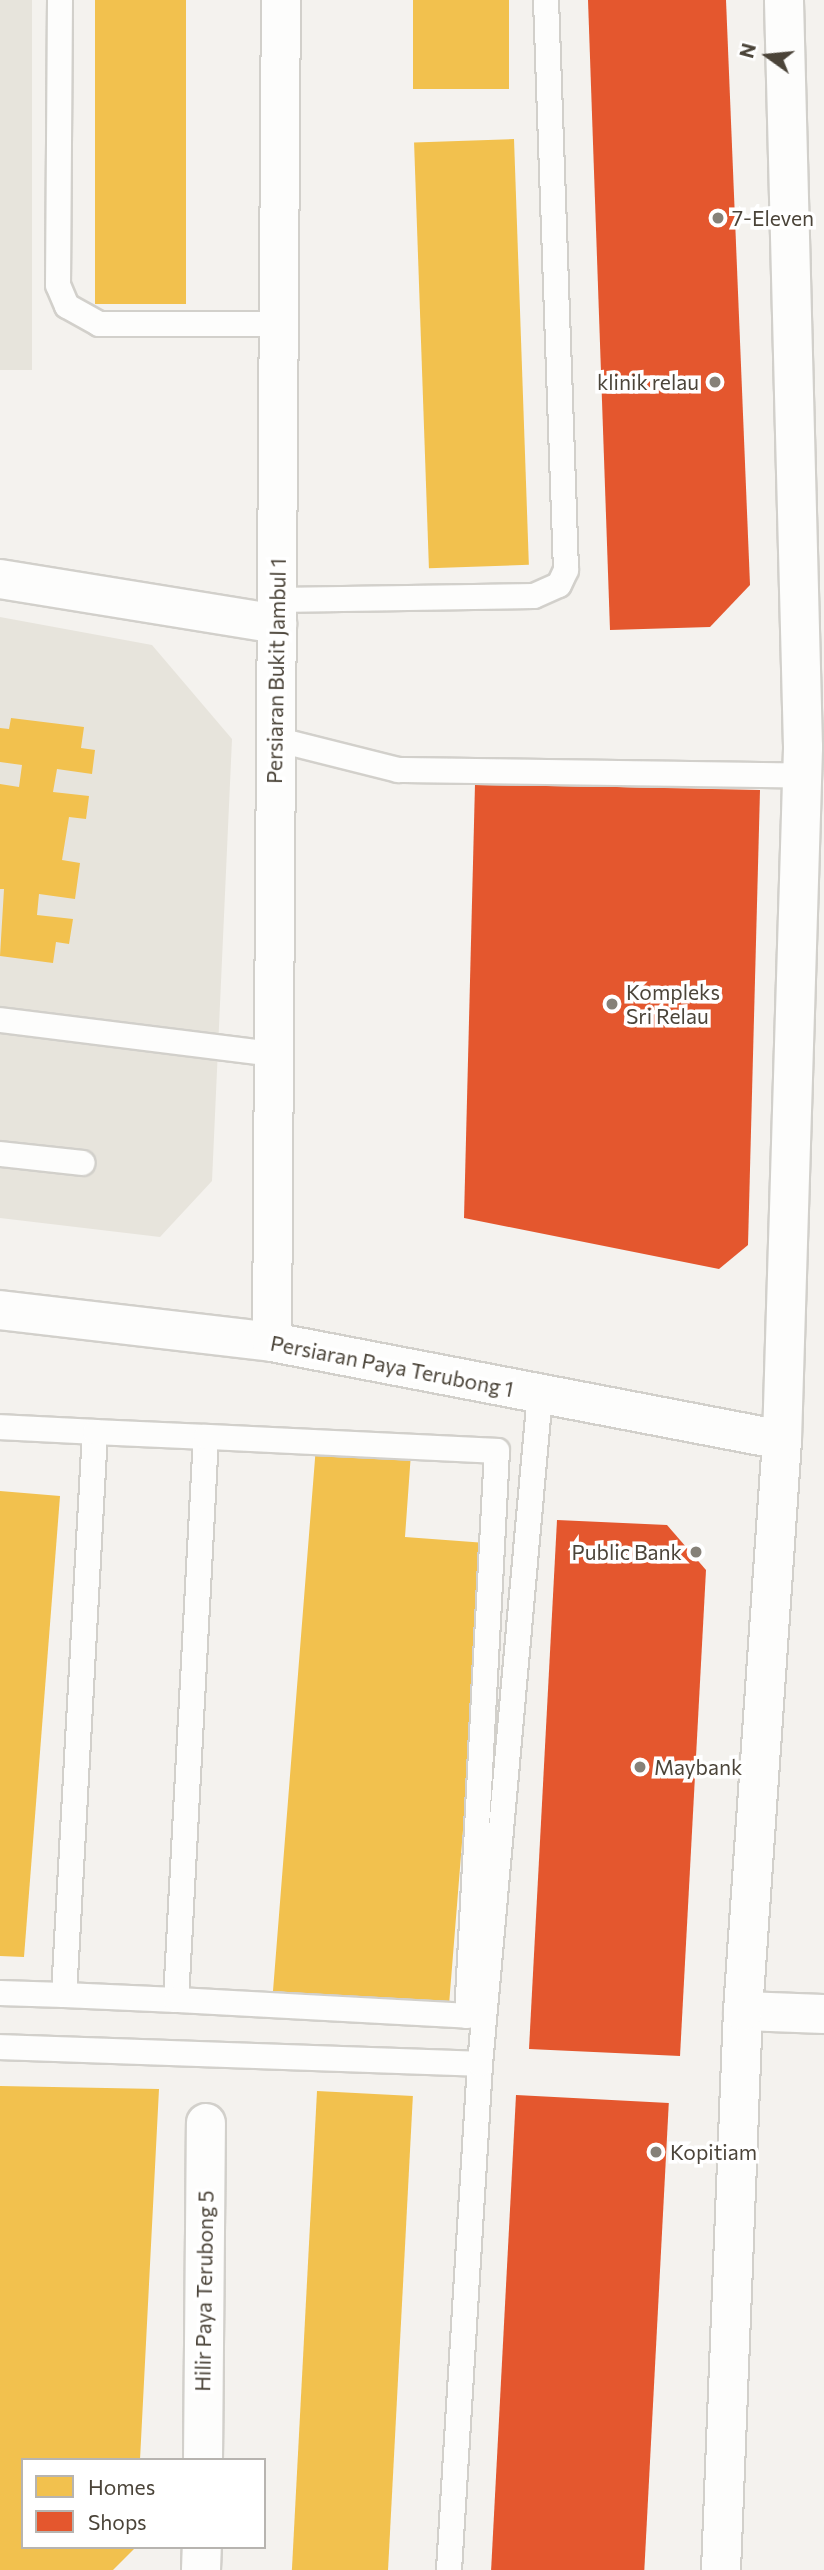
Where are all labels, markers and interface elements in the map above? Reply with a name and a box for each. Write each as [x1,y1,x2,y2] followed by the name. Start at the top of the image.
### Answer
[733,21,803,91] north arrow
[734,41,760,60] text: N
[732,205,814,231] place label: 7-Eleven
[710,210,726,226] marker: 7-Eleven
[597,369,699,395] place label: klinik relau
[705,372,725,392] marker: klinik relau
[261,558,291,784] street label: Persiaran Bukit Jambul 1
[626,979,720,1029] place label: Kompleks Sri Relau
[604,996,620,1012] marker: Kompleks Sri Relau
[268,1330,516,1402] street label: Persiaran Paya Terubong 1
[572,1539,682,1565] place label: Public Bank
[688,1544,704,1560] marker: Public Bank
[654,1754,742,1780] place label: Maybank
[632,1759,648,1775] marker: Maybank
[670,2139,757,2165] place label: Kopitiam
[648,2144,664,2160] marker: Kopitiam
[190,2190,218,2392] street label: Hilir Paya Terubong 5
[21,2458,266,2549] legend
[88,2474,155,2499] text: Homes
[88,2509,147,2534] text: Shops

